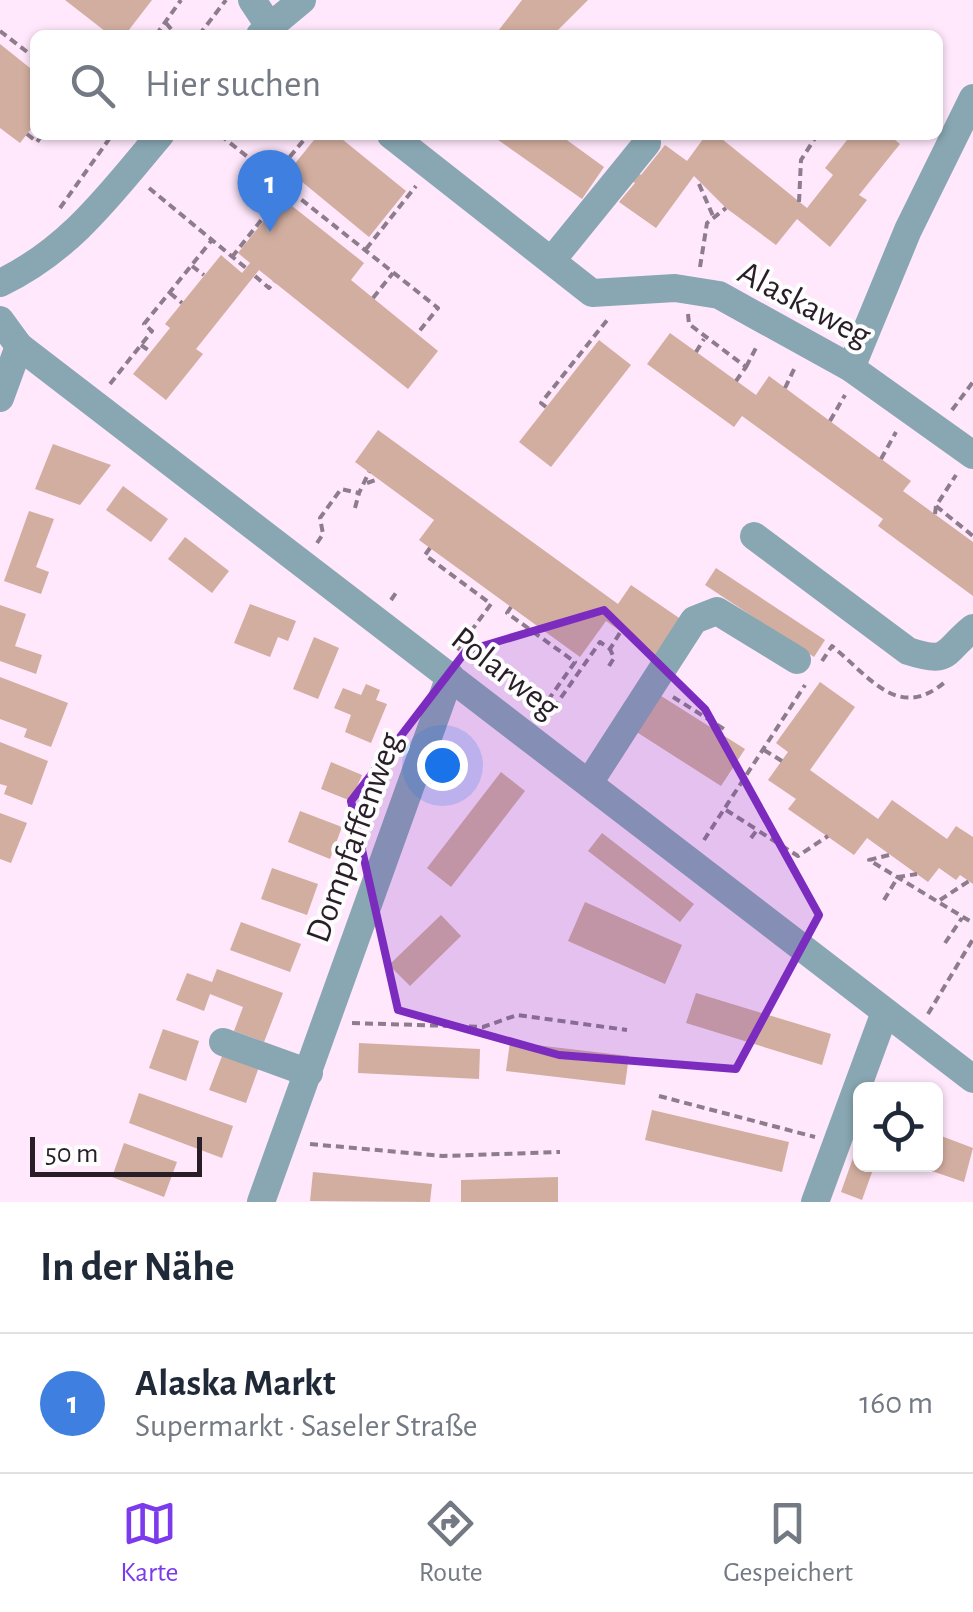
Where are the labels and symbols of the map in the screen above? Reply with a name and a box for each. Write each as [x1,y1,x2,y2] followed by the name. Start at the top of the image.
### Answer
[238,150,302,232] pin: 1
[732,255,876,354] street label: Alaskaweg
[445,621,566,726] street label: Polarweg
[300,728,409,947] street label: Dompfaffenweg
[417,740,468,791] your location
[30,1132,202,1176] scale bar

